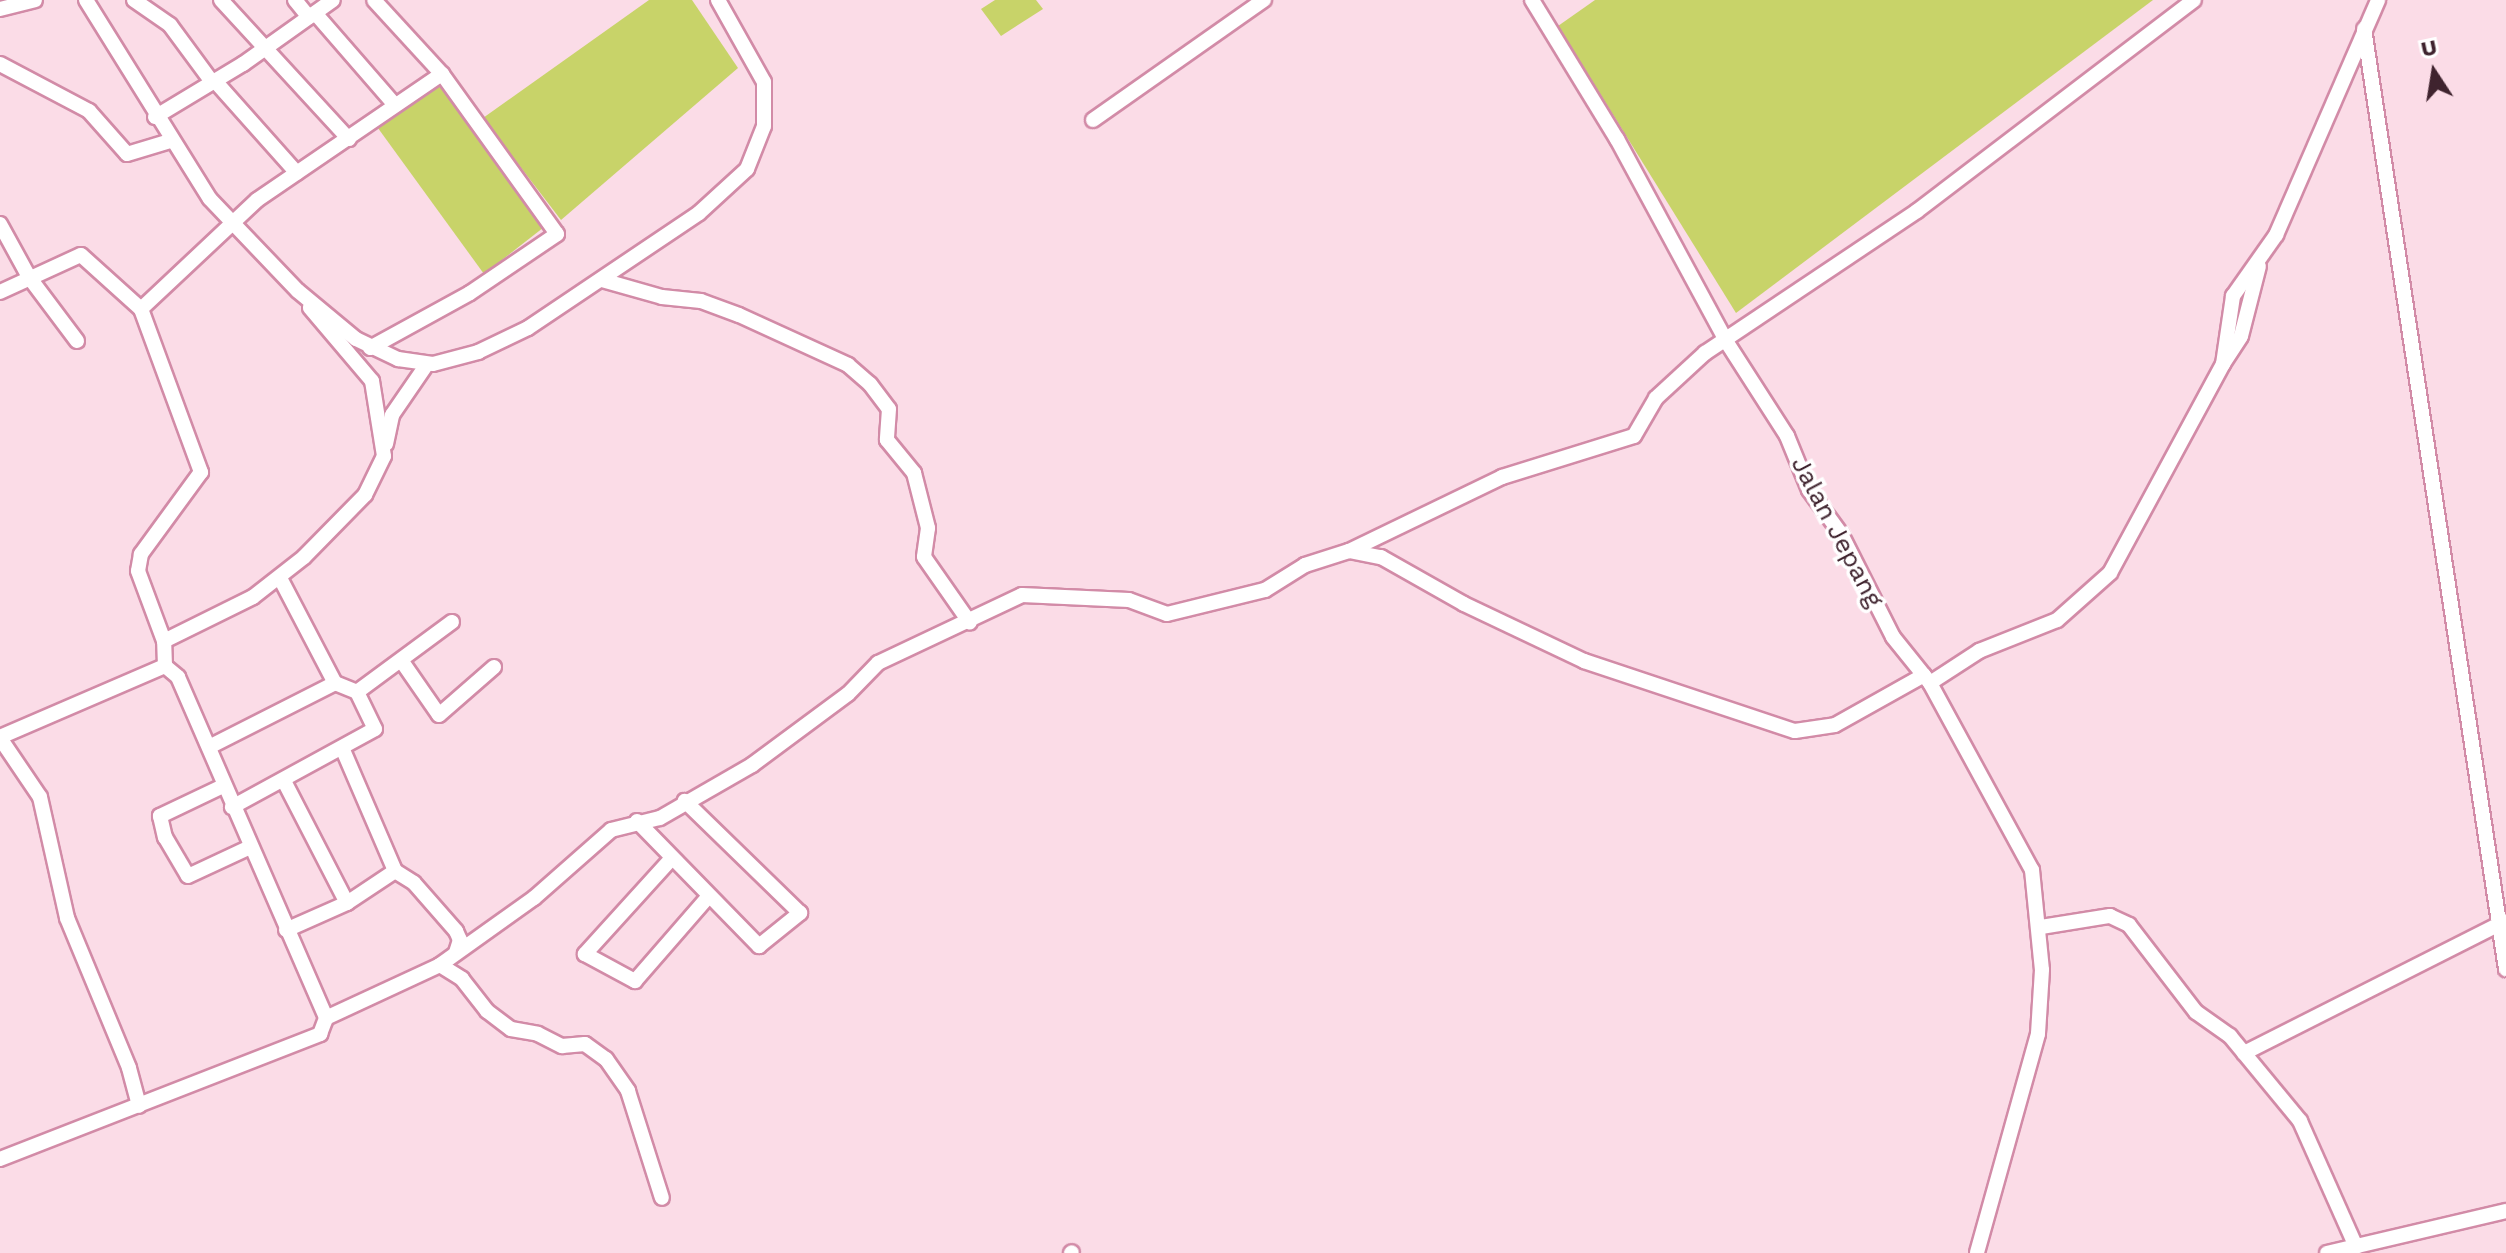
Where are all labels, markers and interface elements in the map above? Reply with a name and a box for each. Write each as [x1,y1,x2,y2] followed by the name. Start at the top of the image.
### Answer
[2394,32,2474,112] north arrow
[2419,34,2439,62] text: U
[1784,451,1890,613] street label: Jalan Jepang

